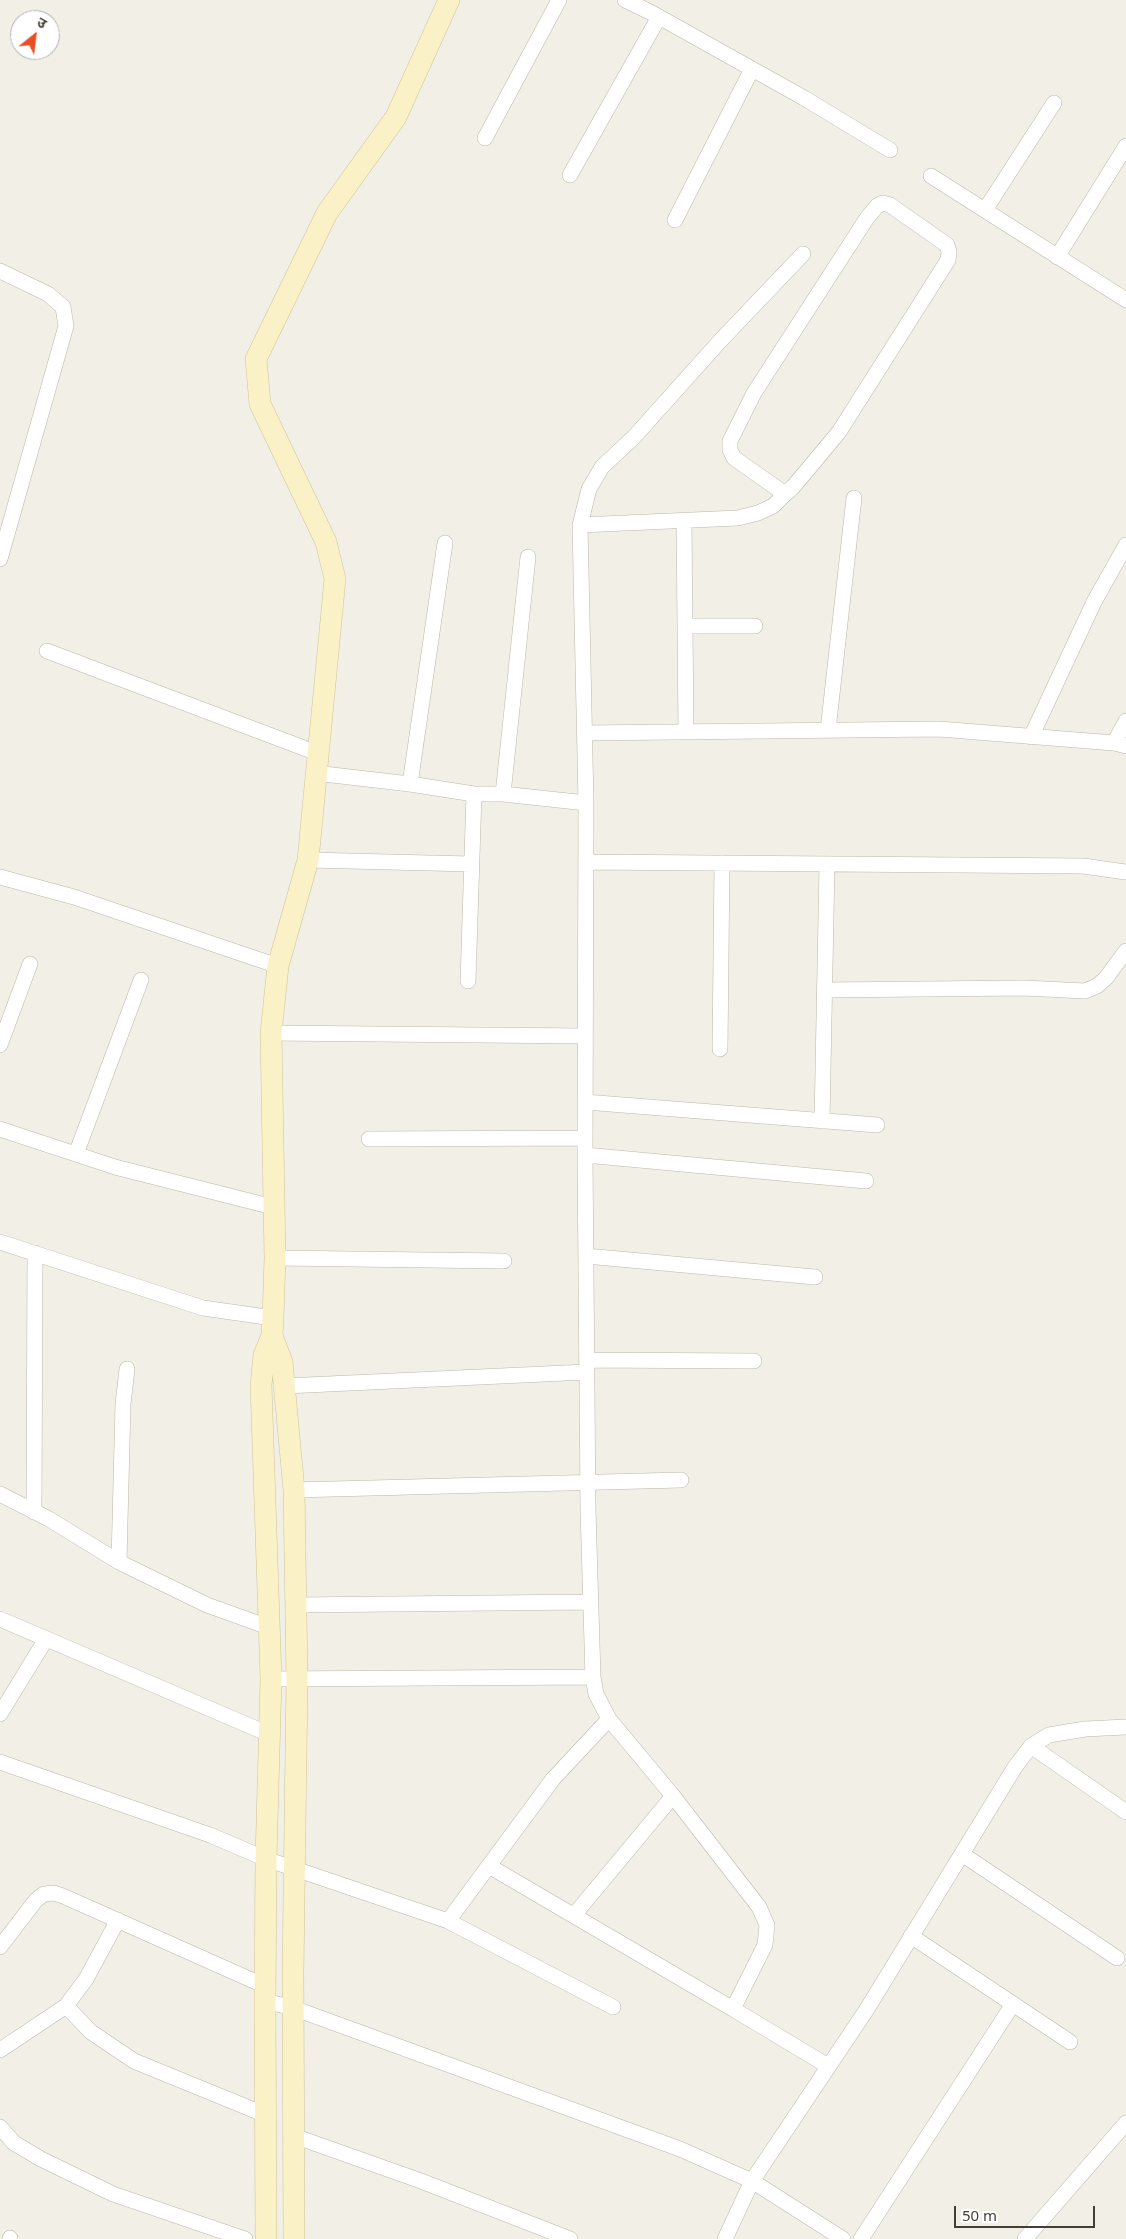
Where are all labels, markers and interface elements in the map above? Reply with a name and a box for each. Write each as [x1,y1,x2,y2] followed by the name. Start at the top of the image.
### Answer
[10,10,60,60] north arrow
[34,12,50,33] text: उ
[956,2196,1097,2228] scale bar
[962,2205,997,2225] text: 50 m

